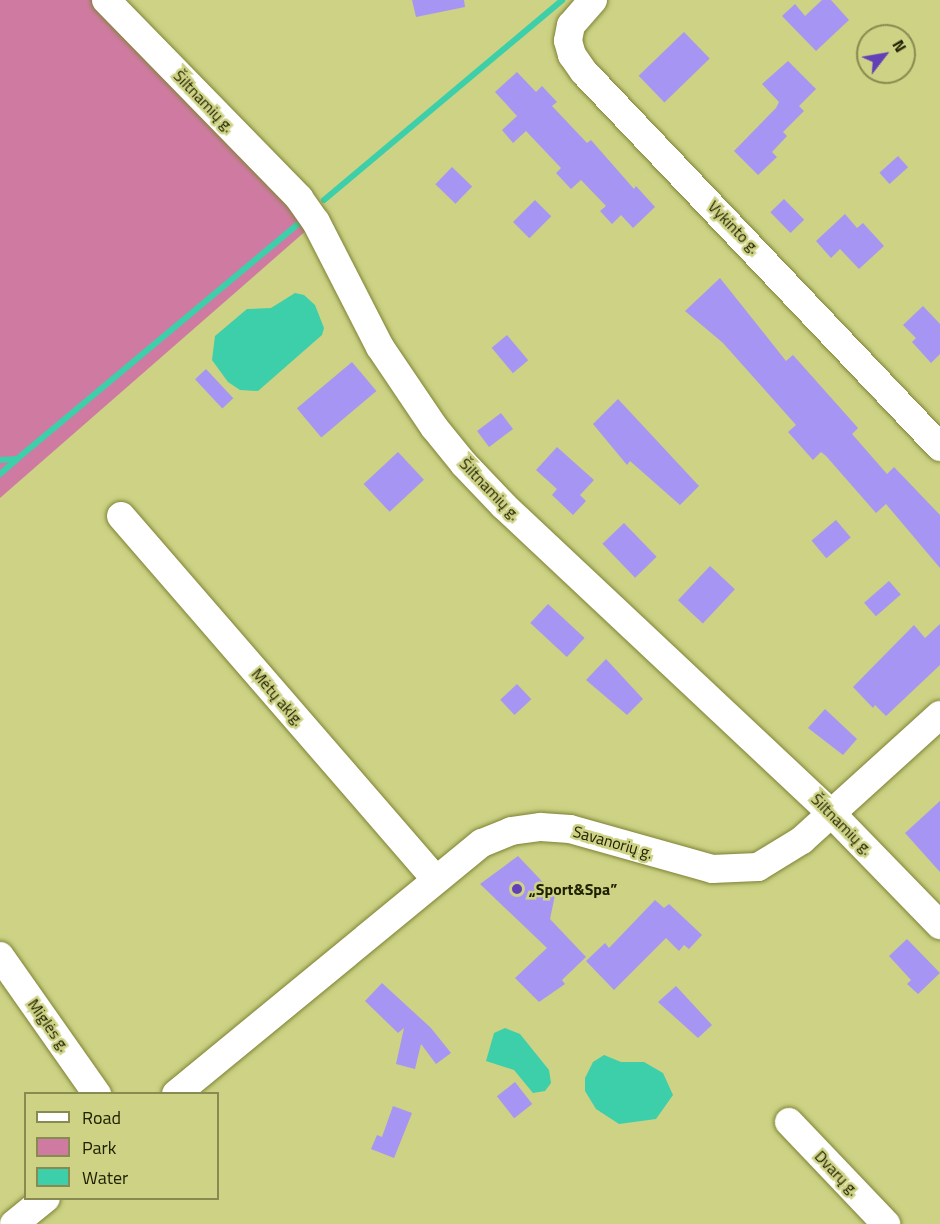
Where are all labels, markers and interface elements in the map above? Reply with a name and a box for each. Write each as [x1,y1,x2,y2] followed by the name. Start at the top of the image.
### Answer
[856,24,916,84] north arrow
[887,35,913,57] text: N
[170,66,238,136] street label: Šiltnamių g.
[704,197,764,257] street label: Vykinto g.
[456,454,524,524] street label: Šiltnamių g.
[248,664,308,730] street label: Mėtų aklg.
[807,789,877,859] street label: Šiltnamių g.
[571,821,655,863] street label: Savanorių g.
[529,879,617,899] place label: „Sport&Spa”
[510,882,524,896] marker: „Sport&Spa”
[24,995,74,1055] street label: Miglės g.
[24,1092,219,1200] legend
[82,1104,121,1131] text: Road
[82,1134,116,1161] text: Park
[811,1147,863,1199] street label: Dvarų g.
[82,1164,128,1191] text: Water

